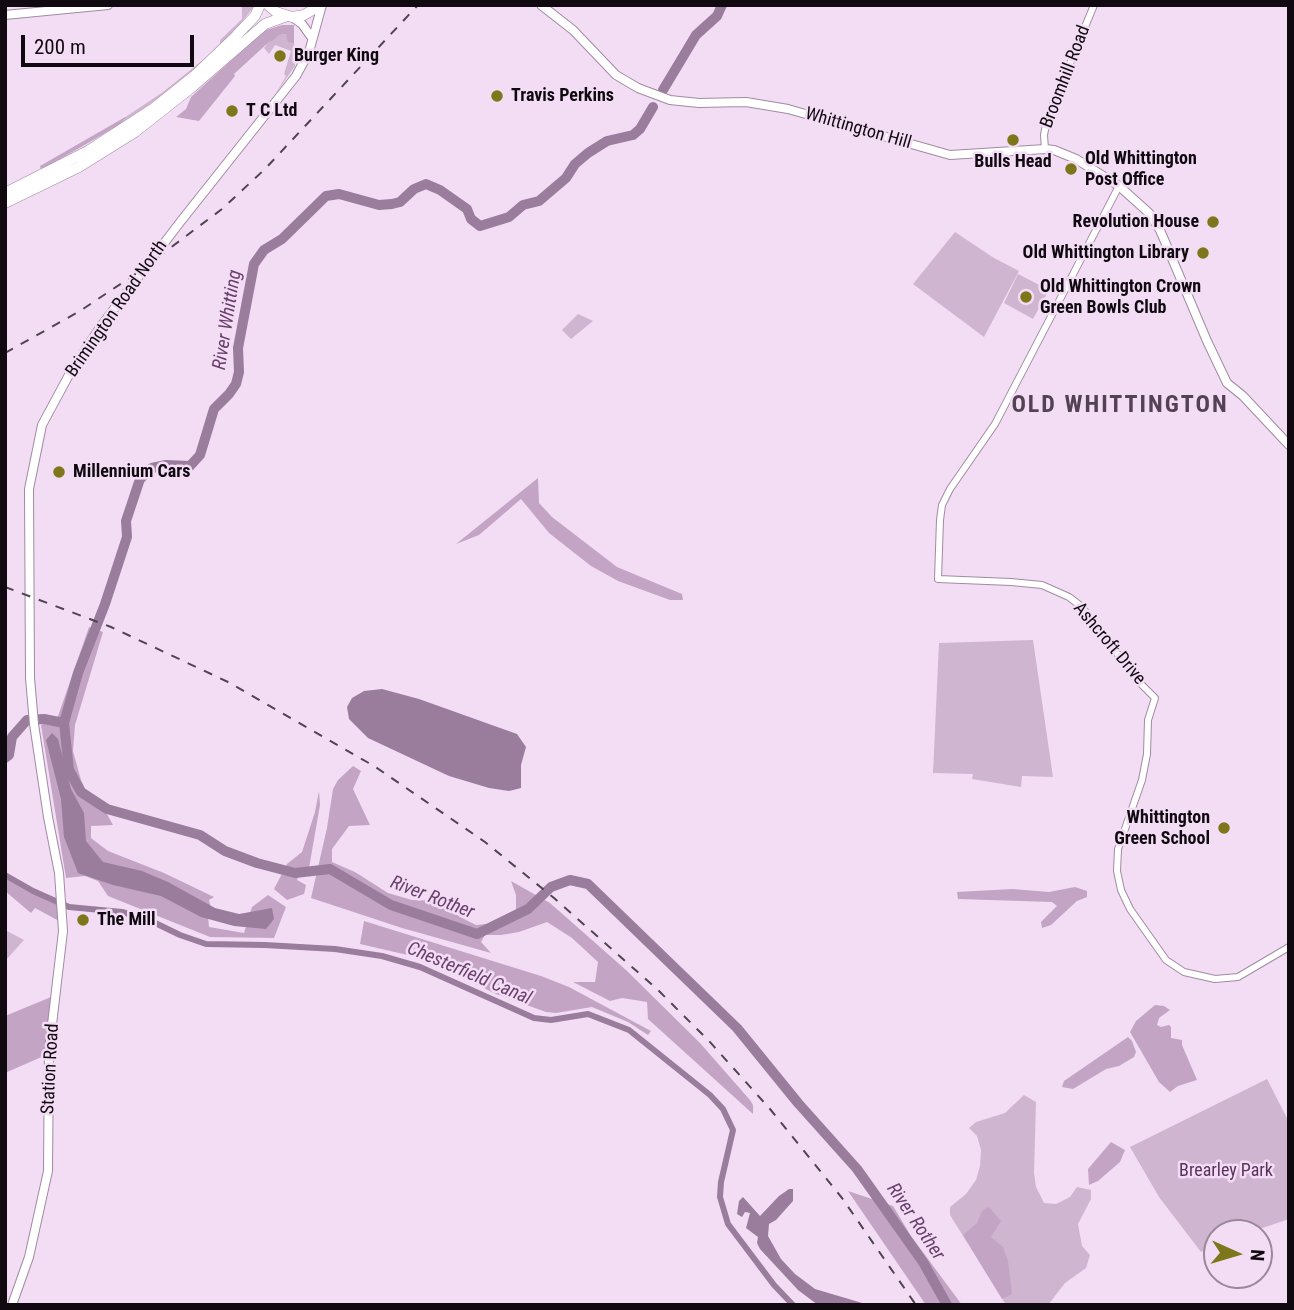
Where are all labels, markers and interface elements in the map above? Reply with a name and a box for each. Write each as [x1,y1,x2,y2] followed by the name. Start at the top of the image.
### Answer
[24,21,198,65] scale bar
[1037,23,1095,131] street label: Broomhill Road
[34,35,86,59] text: 200 m
[294,45,379,67] place label: Burger King
[272,48,288,64] marker: Burger King
[511,85,614,107] place label: Travis Perkins
[489,88,505,104] marker: Travis Perkins
[246,100,297,122] place label: T C Ltd
[224,103,240,119] marker: T C Ltd
[802,104,914,154] street label: Whittington Hill
[1005,132,1021,148] marker: Bulls Head
[1085,148,1197,190] place label: Old Whittington Post Office
[974,151,1052,173] place label: Bulls Head
[1063,161,1079,177] marker: Old Whittington Post Office
[1073,211,1199,233] place label: Revolution House
[1205,214,1221,230] marker: Revolution House
[62,236,172,382] street label: Brimington Road North
[1023,242,1189,264] place label: Old Whittington Library
[1195,245,1211,261] marker: Old Whittington Library
[209,269,247,371] water label: River Whitting
[1040,276,1201,318] place label: Old Whittington Crown Green Bowls Club
[1018,289,1034,305] marker: Old Whittington Crown Green Bowls Club
[1013,392,1227,420] district label: OLD WHITTINGTON
[73,461,190,483] place label: Millennium Cars
[51,464,67,480] marker: Millennium Cars
[1068,598,1150,690] street label: Ashcroft Drive
[1114,807,1210,850] place label: Whittington Green School
[1216,820,1232,836] marker: Whittington Green School
[387,872,477,924] water label: River Rother
[97,909,156,931] place label: The Mill
[75,912,91,928] marker: The Mill
[403,938,535,1010] water label: Chesterfield Canal
[38,1023,64,1115] street label: Station Road
[1179,1160,1273,1182] park label: Brearley Park
[881,1179,949,1265] water label: River Rother
[1203,1219,1273,1289] north arrow
[1246,1249,1269,1262] text: N

